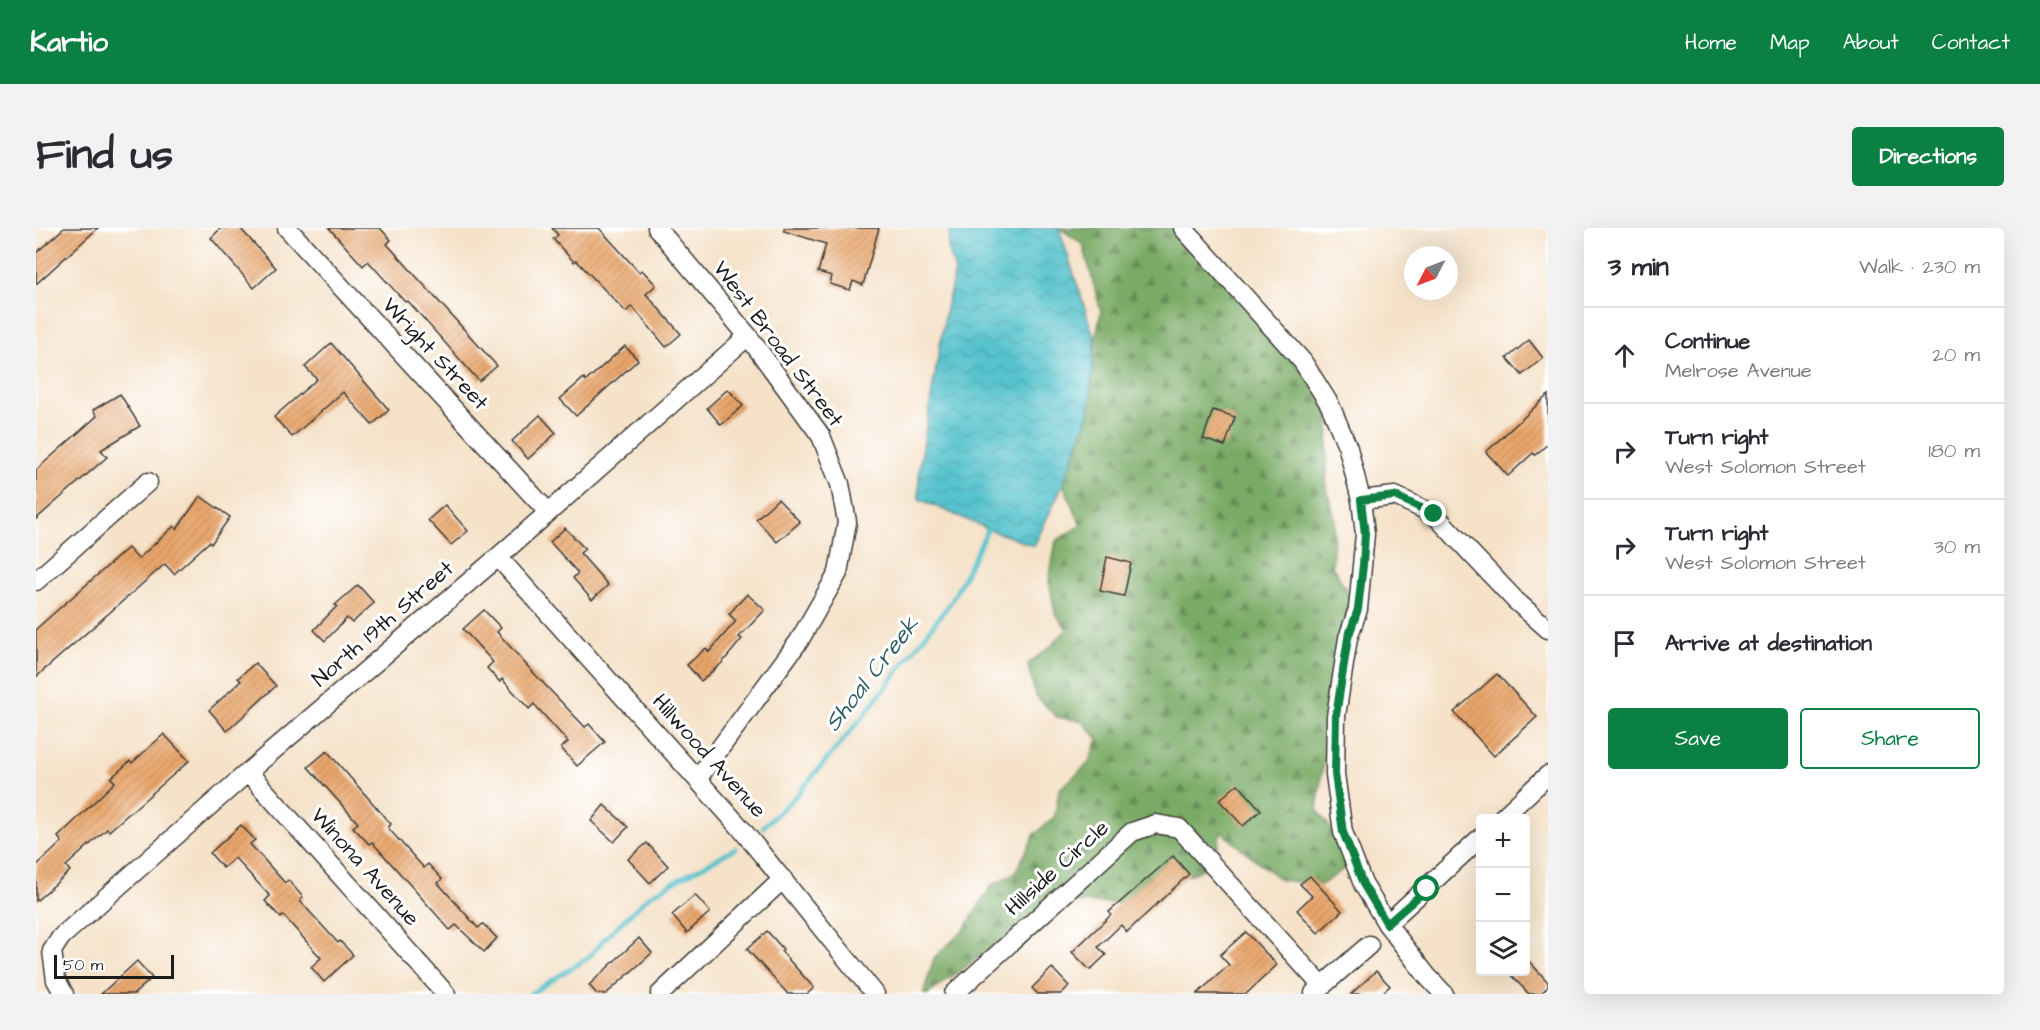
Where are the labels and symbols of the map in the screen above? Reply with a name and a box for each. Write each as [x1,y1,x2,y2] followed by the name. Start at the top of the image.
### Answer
[1404,246,1458,300] north arrow
[705,255,851,434] street label: West Broad Street
[374,291,495,418] street label: Wright Street
[1420,500,1446,526] route end
[305,554,461,694] street label: North 19th Street
[816,608,928,739] water label: Shoal Creek
[645,687,773,825] street label: Hillwood Avenue
[303,801,427,933] street label: Winona Avenue
[998,813,1116,923] street label: Hillside Circle
[1413,875,1439,901] route start
[54,952,174,980] scale bar

